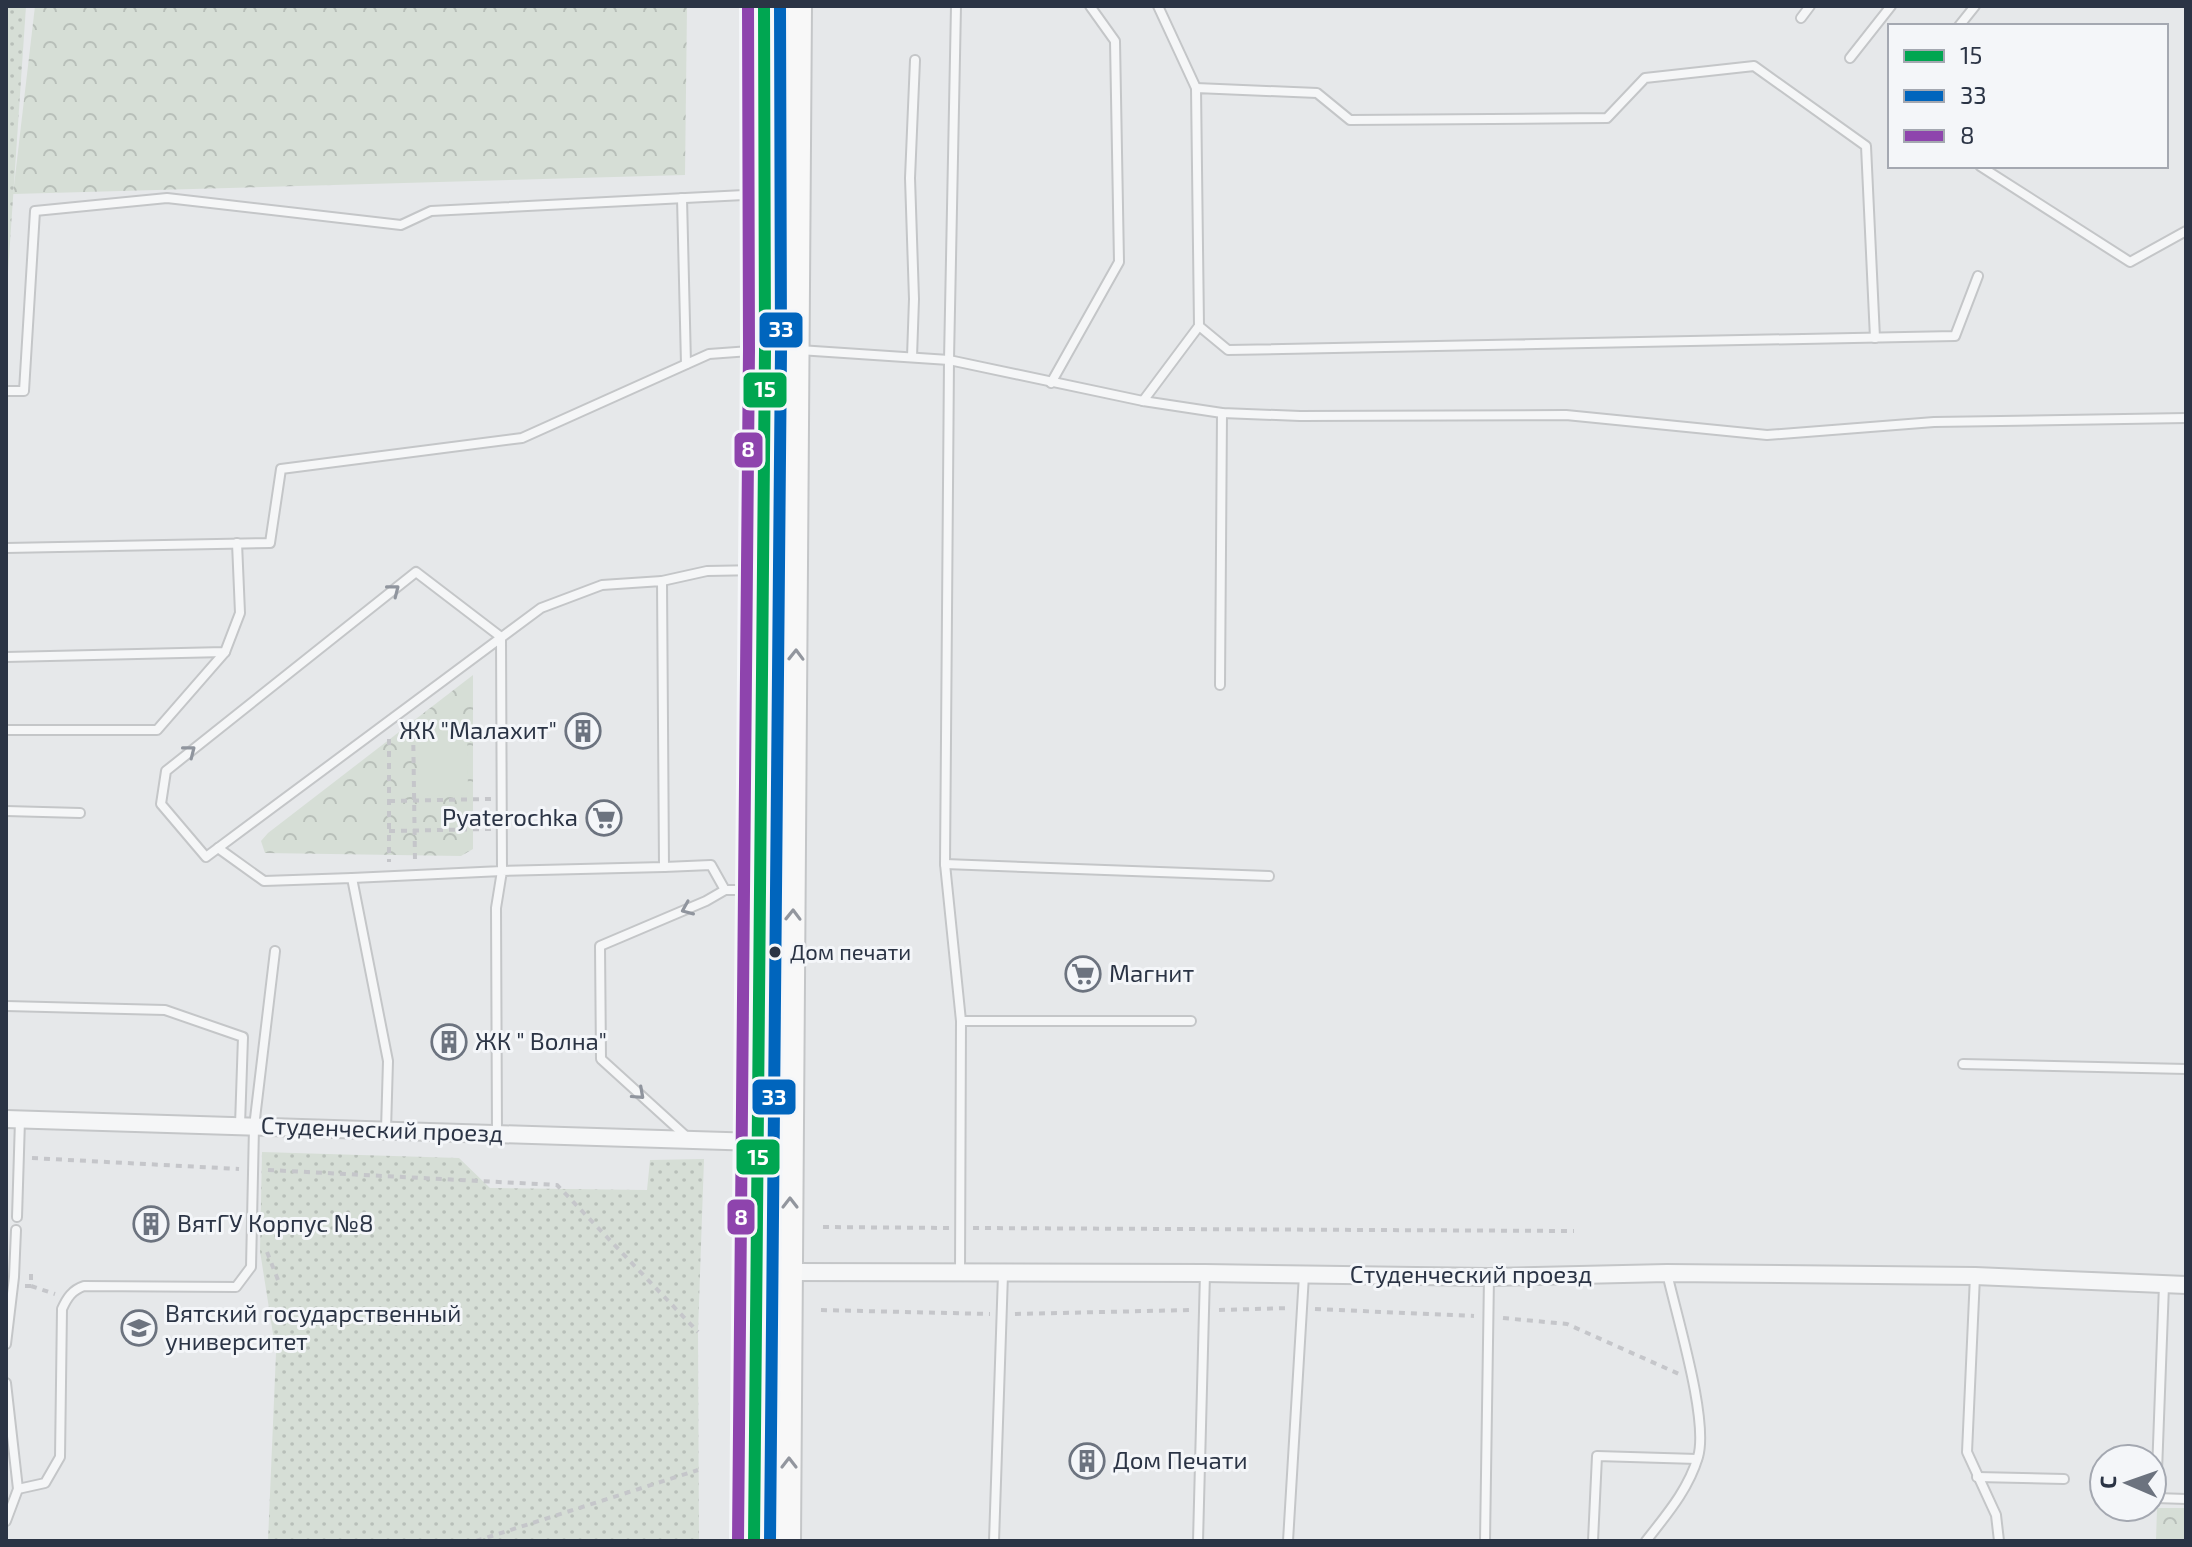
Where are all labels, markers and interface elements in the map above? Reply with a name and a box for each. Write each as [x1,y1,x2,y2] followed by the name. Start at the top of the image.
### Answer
[1888,24,2168,168] legend
[1960,40,1982,69] text: 15
[1960,80,1987,109] text: 33
[1960,120,1975,149] text: 8
[758,311,804,349] line badge: 33
[769,315,793,341] text: 33
[742,371,788,409] line badge: 15
[754,375,776,401] text: 15
[733,431,764,469] line badge: 8
[741,435,755,461] text: 8
[385,585,400,599] one-way arrow
[787,648,805,661] one-way arrow
[564,712,602,750] building icon: ЖК "Малахит"
[399,715,557,744] place label: ЖК "Малахит"
[181,747,196,761] one-way arrow
[585,799,623,837] supermarket icon: Pyaterochka
[442,802,578,831] place label: Pyaterochka
[681,900,695,916] one-way arrow
[784,908,802,921] one-way arrow
[790,938,911,964] place label: Дом печати
[767,944,783,960] marker: Дом печати
[1064,955,1102,993] supermarket icon: Магнит
[1109,958,1194,987] place label: Магнит
[430,1023,468,1061] building icon: ЖК " Волна"
[475,1026,607,1055] place label: ЖК " Волна"
[751,1078,797,1116] line badge: 33
[762,1083,786,1109] text: 33
[630,1085,645,1099] one-way arrow
[260,1110,504,1148] street label: Студенческий проезд
[735,1138,781,1176] line badge: 15
[747,1143,769,1169] text: 15
[782,1196,799,1209] one-way arrow
[726,1198,756,1236] line badge: 8
[734,1203,748,1229] text: 8
[132,1205,170,1243] building icon: ВятГУ Корпус №8
[177,1208,374,1238] place label: ВятГУ Корпус №8
[1350,1259,1592,1289] street label: Студенческий проезд
[165,1298,461,1356] place label: Вятский государственный университет
[120,1309,158,1347] school or university icon: Вятский государственный университет
[1068,1442,1106,1480] building icon: Дом Печати
[2088,1443,2168,1523] north arrow
[1113,1445,1248,1474] place label: Дом Печати
[780,1456,798,1469] one-way arrow
[2094,1475,2120,1489] text: С

